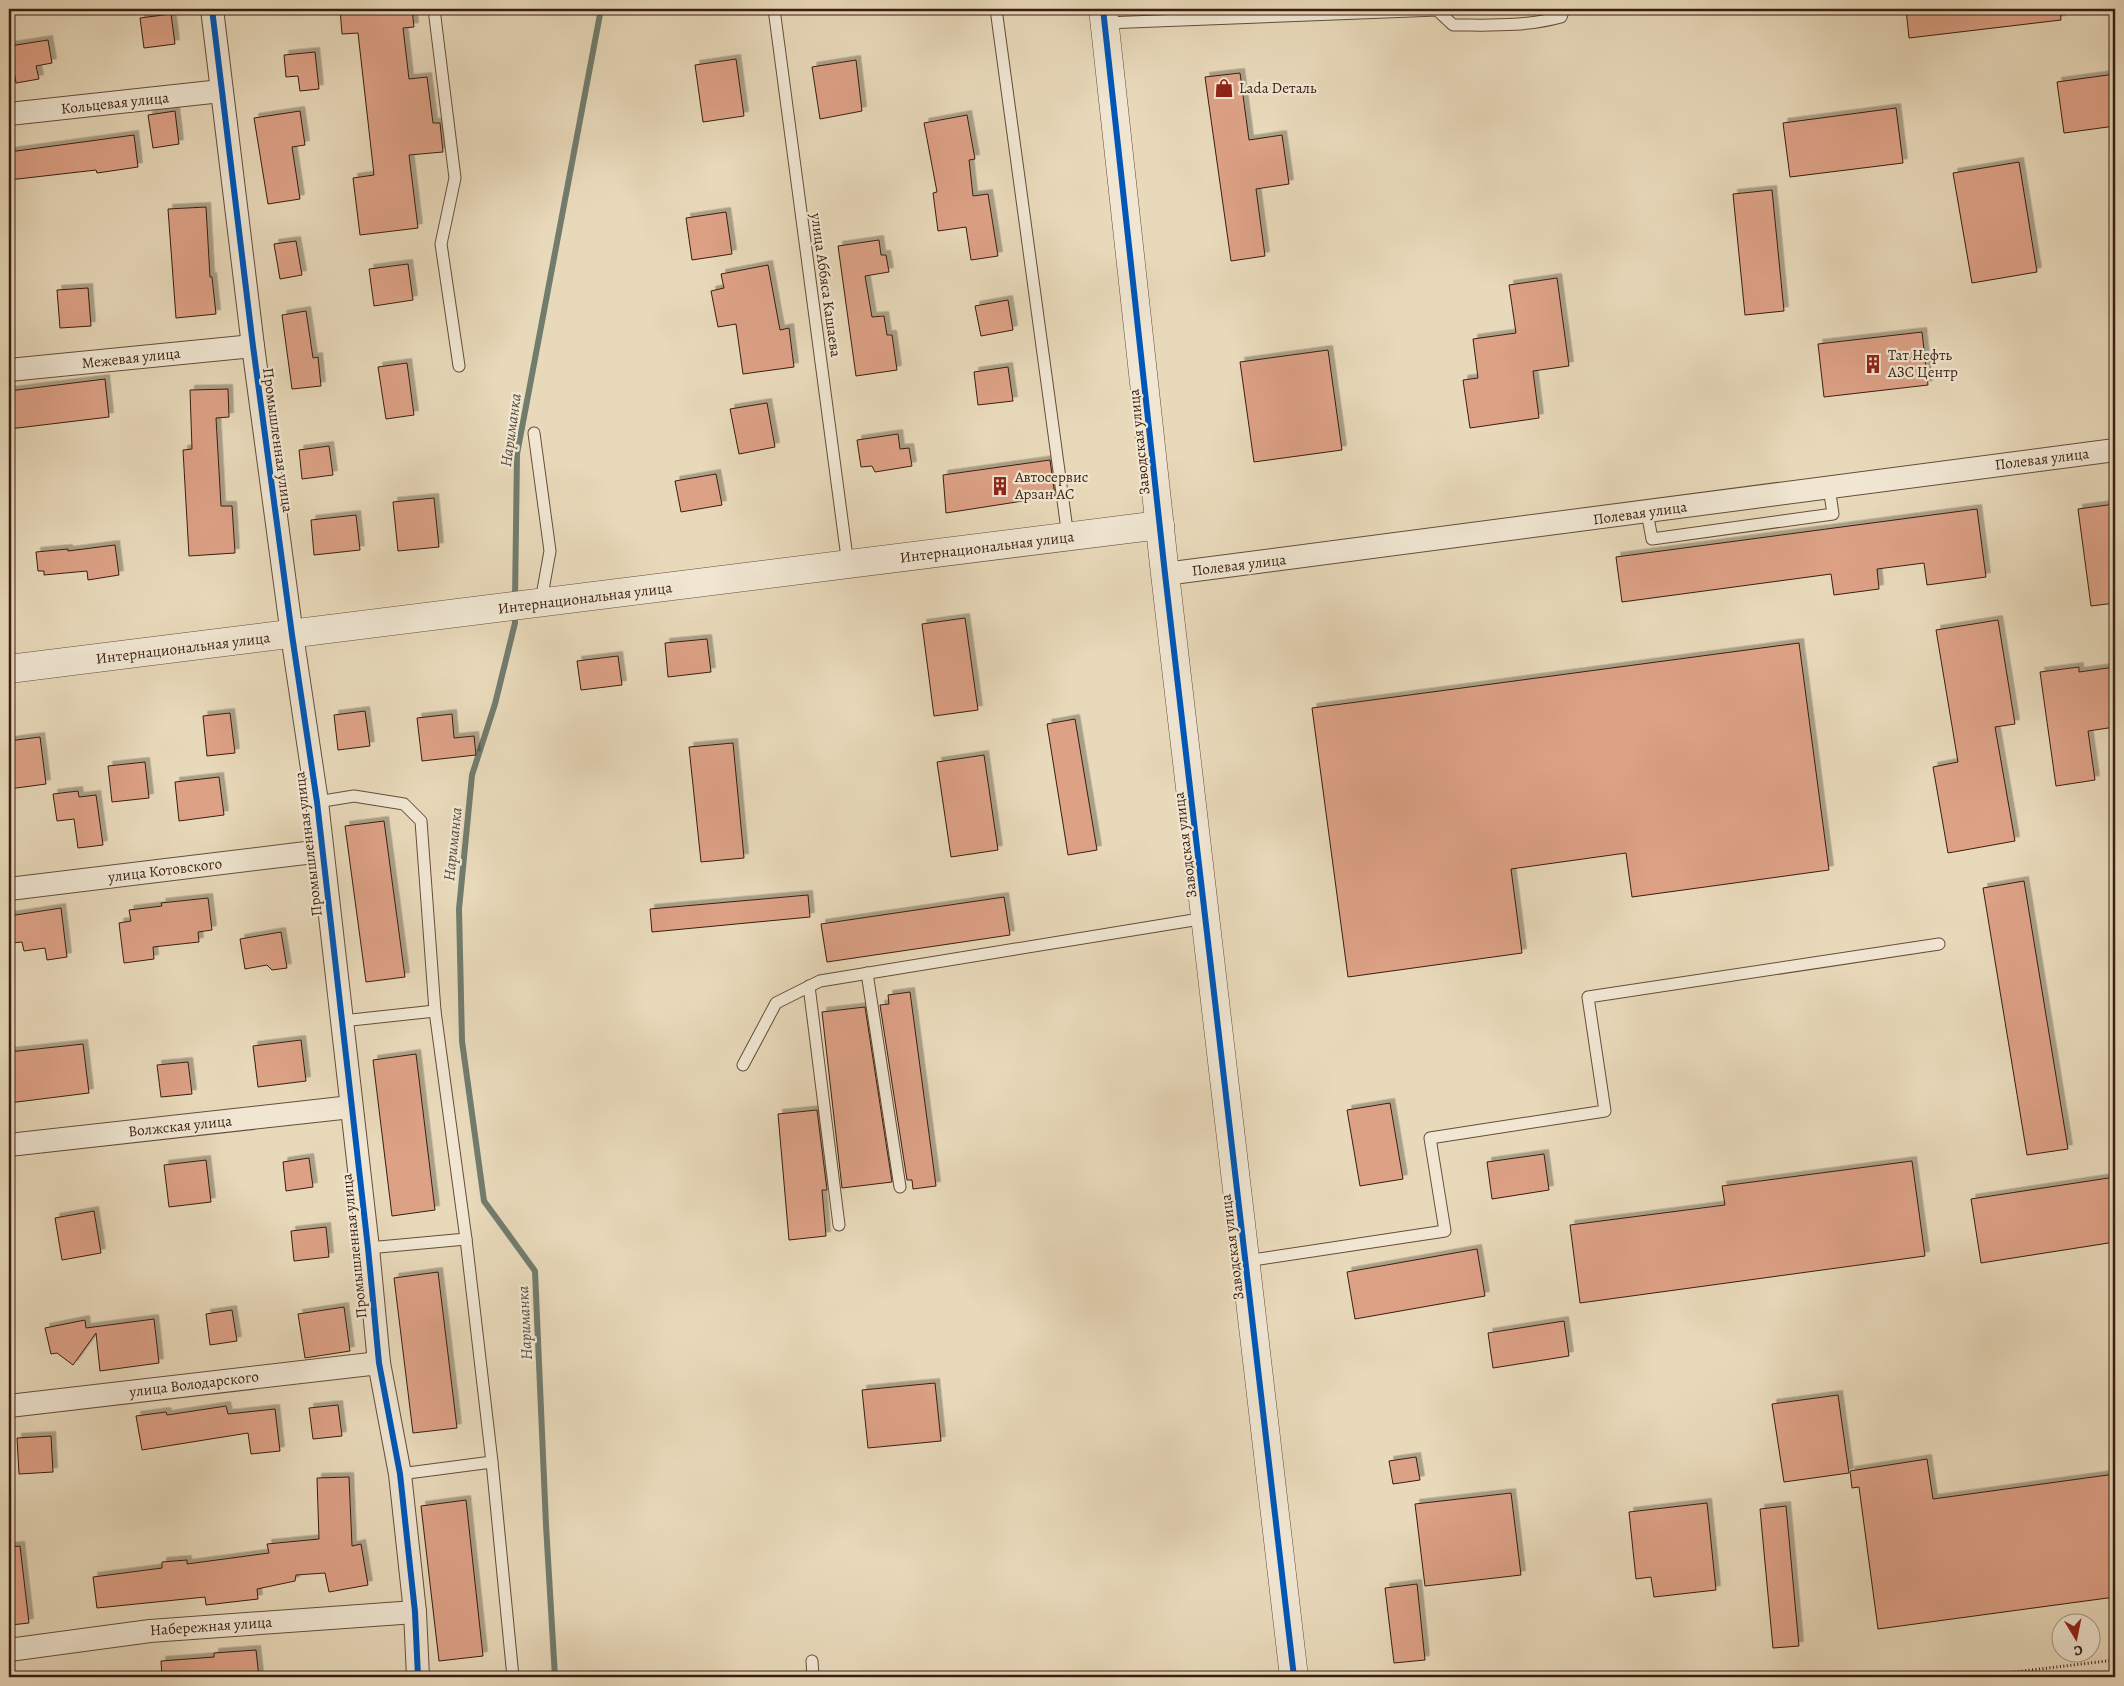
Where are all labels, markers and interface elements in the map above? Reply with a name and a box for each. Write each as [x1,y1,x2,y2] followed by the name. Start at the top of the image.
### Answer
[1213,77,1235,99] shop icon: Lada Dеталь
[1239,78,1317,98] place label: Lada Dеталь
[60,87,170,119] street label: Кольцевая улица
[806,211,846,358] street label: улица Аббяса Кашаева
[81,343,182,373] street label: Межевая улица
[1887,345,1958,382] place label: Тат Нефть АЗС Центр
[1862,353,1884,375] building icon: Тат Нефть АЗС Центр
[258,366,298,514] street label: Промышленная улица
[1123,388,1155,496] street label: Заводская улица
[495,392,527,468] water label: Нариманка
[1994,443,2090,475] street label: Полевая улица
[1014,467,1088,504] place label: Автосервис Арзан АС
[989,475,1011,497] building icon: Автосервис Арзан АС
[1592,496,1688,529] street label: Полевая улица
[899,526,1075,568] street label: Интернациональная улица
[1191,549,1287,581] street label: Полевая улица
[497,577,673,619] street label: Интернациональная улица
[95,627,271,669] street label: Интернациональная улица
[289,770,327,917] street label: Промышленная улица
[1169,791,1201,899] street label: Заводская улица
[438,806,468,882] water label: Нариманка
[106,853,223,887] street label: улица Котовского
[127,1111,233,1141] street label: Волжская улица
[336,1172,372,1319] street label: Промышленная улица
[1216,1193,1248,1301] street label: Заводская улица
[512,1285,538,1361] water label: Нариманка
[127,1366,260,1402] street label: улица Володарского
[149,1612,273,1640] street label: Набережная улица
[2052,1614,2102,1664] north arrow
[2072,1640,2084,1660] text: С

